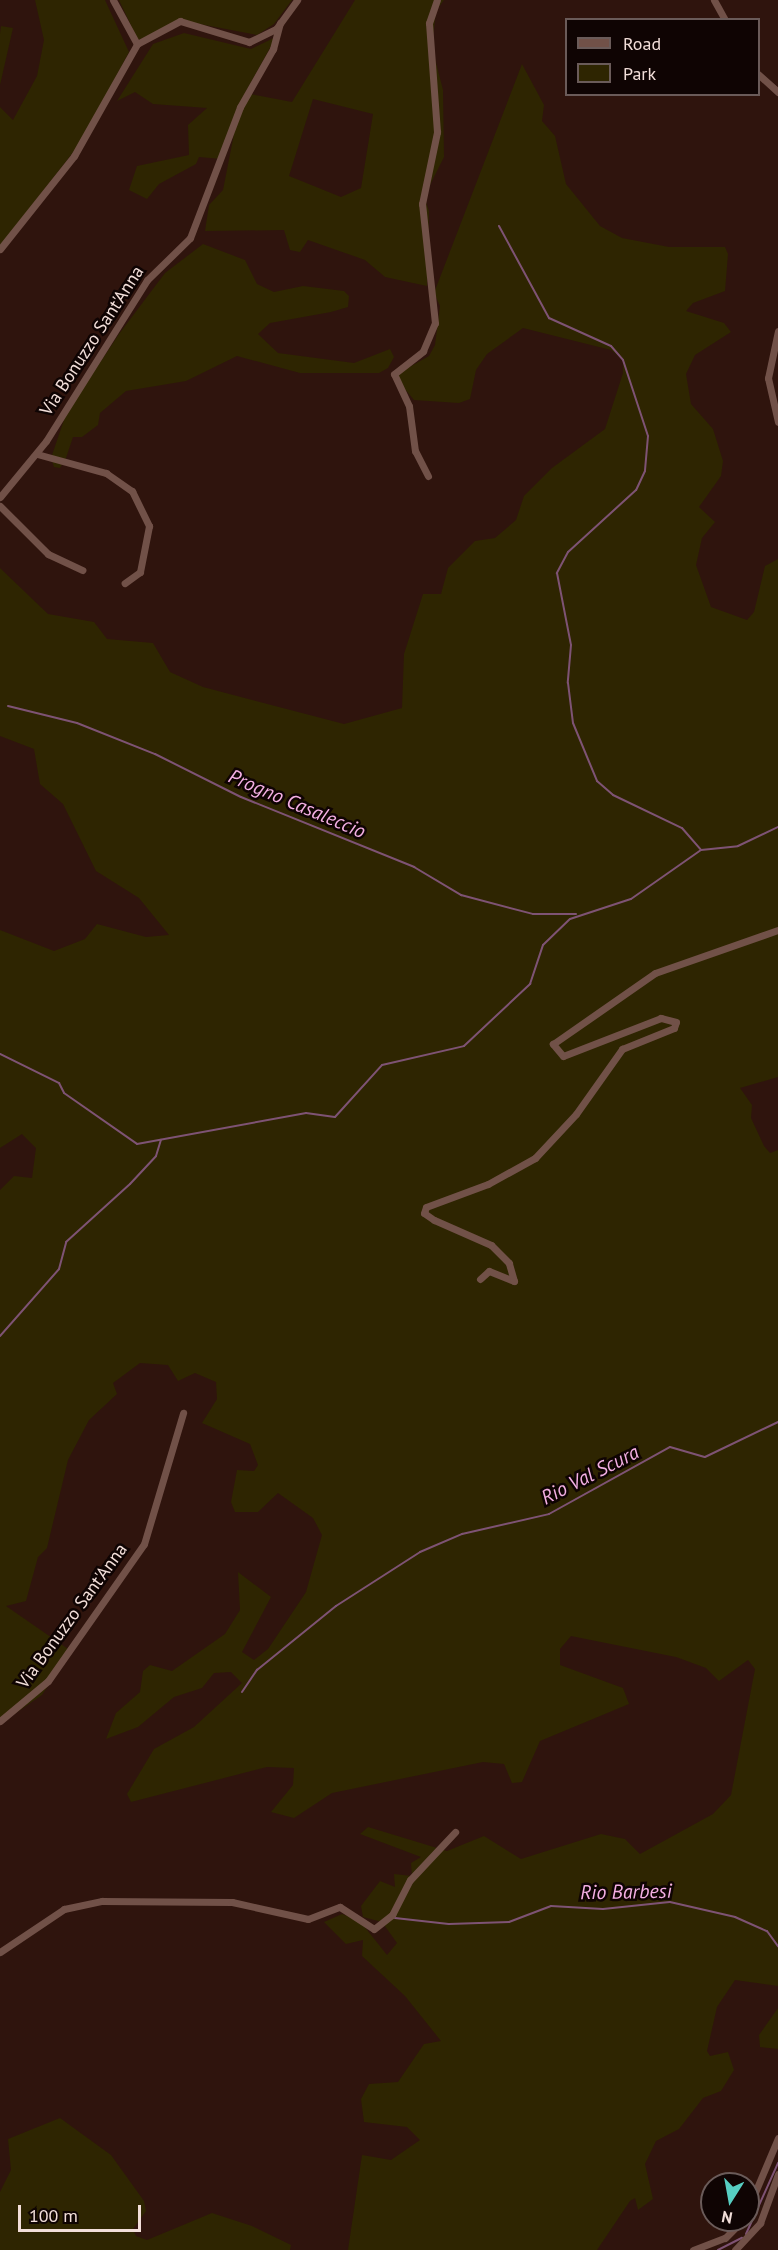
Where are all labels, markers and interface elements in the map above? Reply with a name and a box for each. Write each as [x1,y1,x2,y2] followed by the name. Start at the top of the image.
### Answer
[565,18,760,96] legend
[623,32,661,55] text: Road
[623,62,656,85] text: Park
[36,262,148,420] street label: Via Bonuzzo Sant'Anna
[225,764,369,844] water label: Progno Casaleccio
[537,1440,643,1510] water label: Rio Val Scura
[12,1539,132,1693] street label: Via Bonuzzo Sant'Anna
[580,1879,672,1905] water label: Rio Barbesi
[700,2172,760,2232] north arrow
[21,2193,144,2231] scale bar
[29,2204,78,2227] text: 100 m
[720,2207,734,2229] text: N

